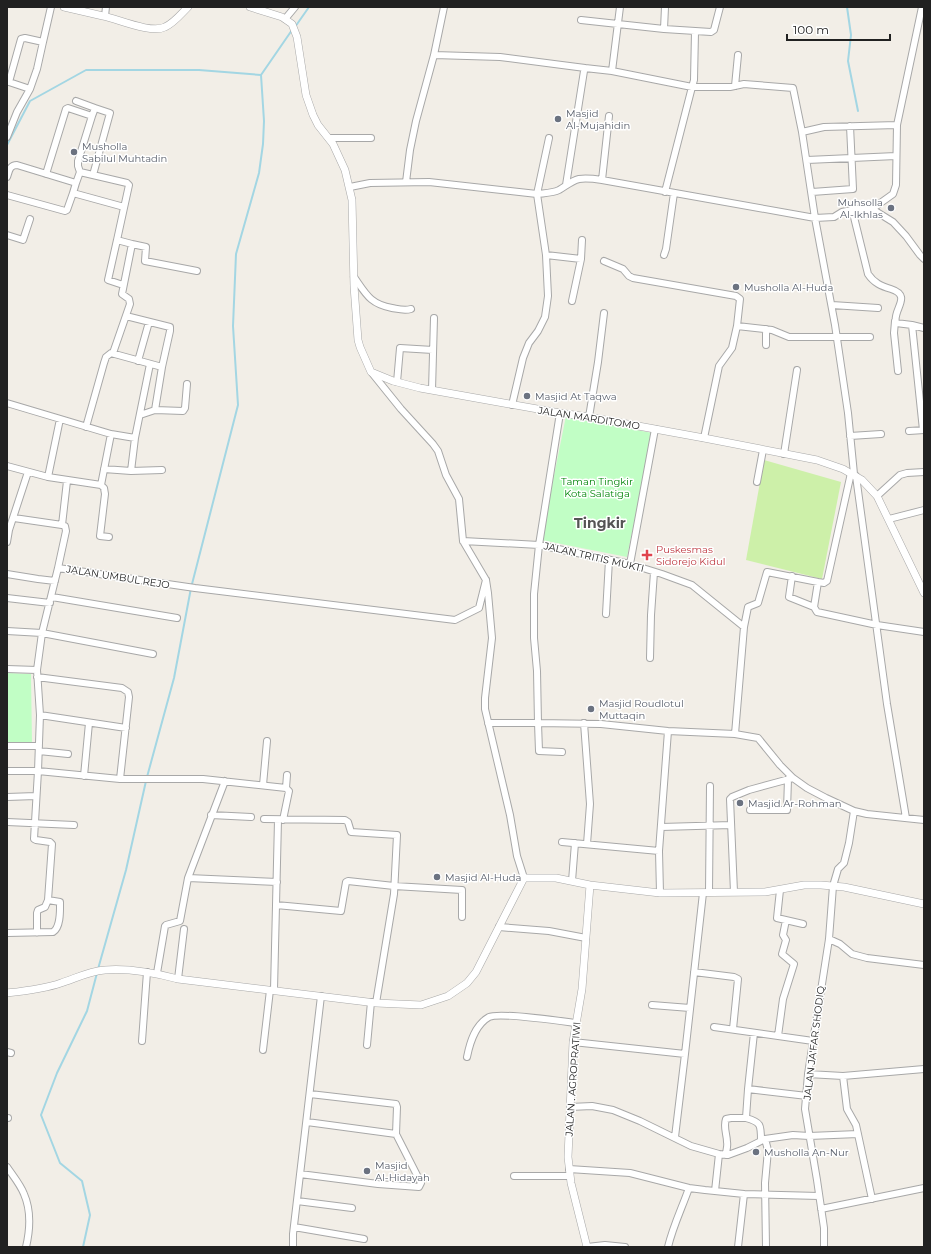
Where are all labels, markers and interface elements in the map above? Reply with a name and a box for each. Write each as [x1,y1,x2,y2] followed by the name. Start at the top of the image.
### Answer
[787,16,890,42] scale bar
[793,22,829,37] text: 100 m
[566,107,630,132] place label: Masjid Al-Mujahidin
[553,114,563,124] marker: Masjid Al-Mujahidin
[82,140,167,165] place label: Musholla Sabilul Muhtadin
[69,147,79,157] marker: Musholla Sabilul Muhtadin
[838,196,883,221] place label: Muhsolla Al-Ikhlas
[886,203,896,213] marker: Muhsolla Al-Ikhlas
[744,281,833,294] place label: Musholla Al-Huda
[731,282,741,292] marker: Musholla Al-Huda
[535,390,617,403] place label: Masjid At Taqwa
[522,391,532,401] marker: Masjid At Taqwa
[536,403,641,432] street label: JALAN MARDITOMO
[561,475,633,500] park label: Taman Tingkir Kota Salatiga
[574,514,626,532] district label: Tingkir
[542,539,645,575] street label: JALAN TRITIS MUKTI
[656,543,725,568] place label: Puskesmas Sidorejo Kidul
[641,549,653,561] marker: Puskesmas Sidorejo Kidul
[64,562,171,592] street label: JALAN UMBUL REJO
[599,697,684,722] place label: Masjid Roudlotul Muttaqin
[586,704,596,714] marker: Masjid Roudlotul Muttaqin
[748,797,842,810] place label: Masjid Ar-Rohman
[735,798,745,808] marker: Masjid Ar-Rohman
[445,871,521,884] place label: Masjid Al-Huda
[432,872,442,882] marker: Masjid Al-Huda
[800,985,828,1102] street label: JALAN JA'FAR SHODIQ
[562,1021,583,1138] street label: JALAN . AGROPRATIWI
[764,1146,849,1159] place label: Musholla An-Nur
[751,1147,761,1157] marker: Musholla An-Nur
[375,1159,430,1184] place label: Masjid Al-Hidayah
[362,1166,372,1176] marker: Masjid Al-Hidayah

